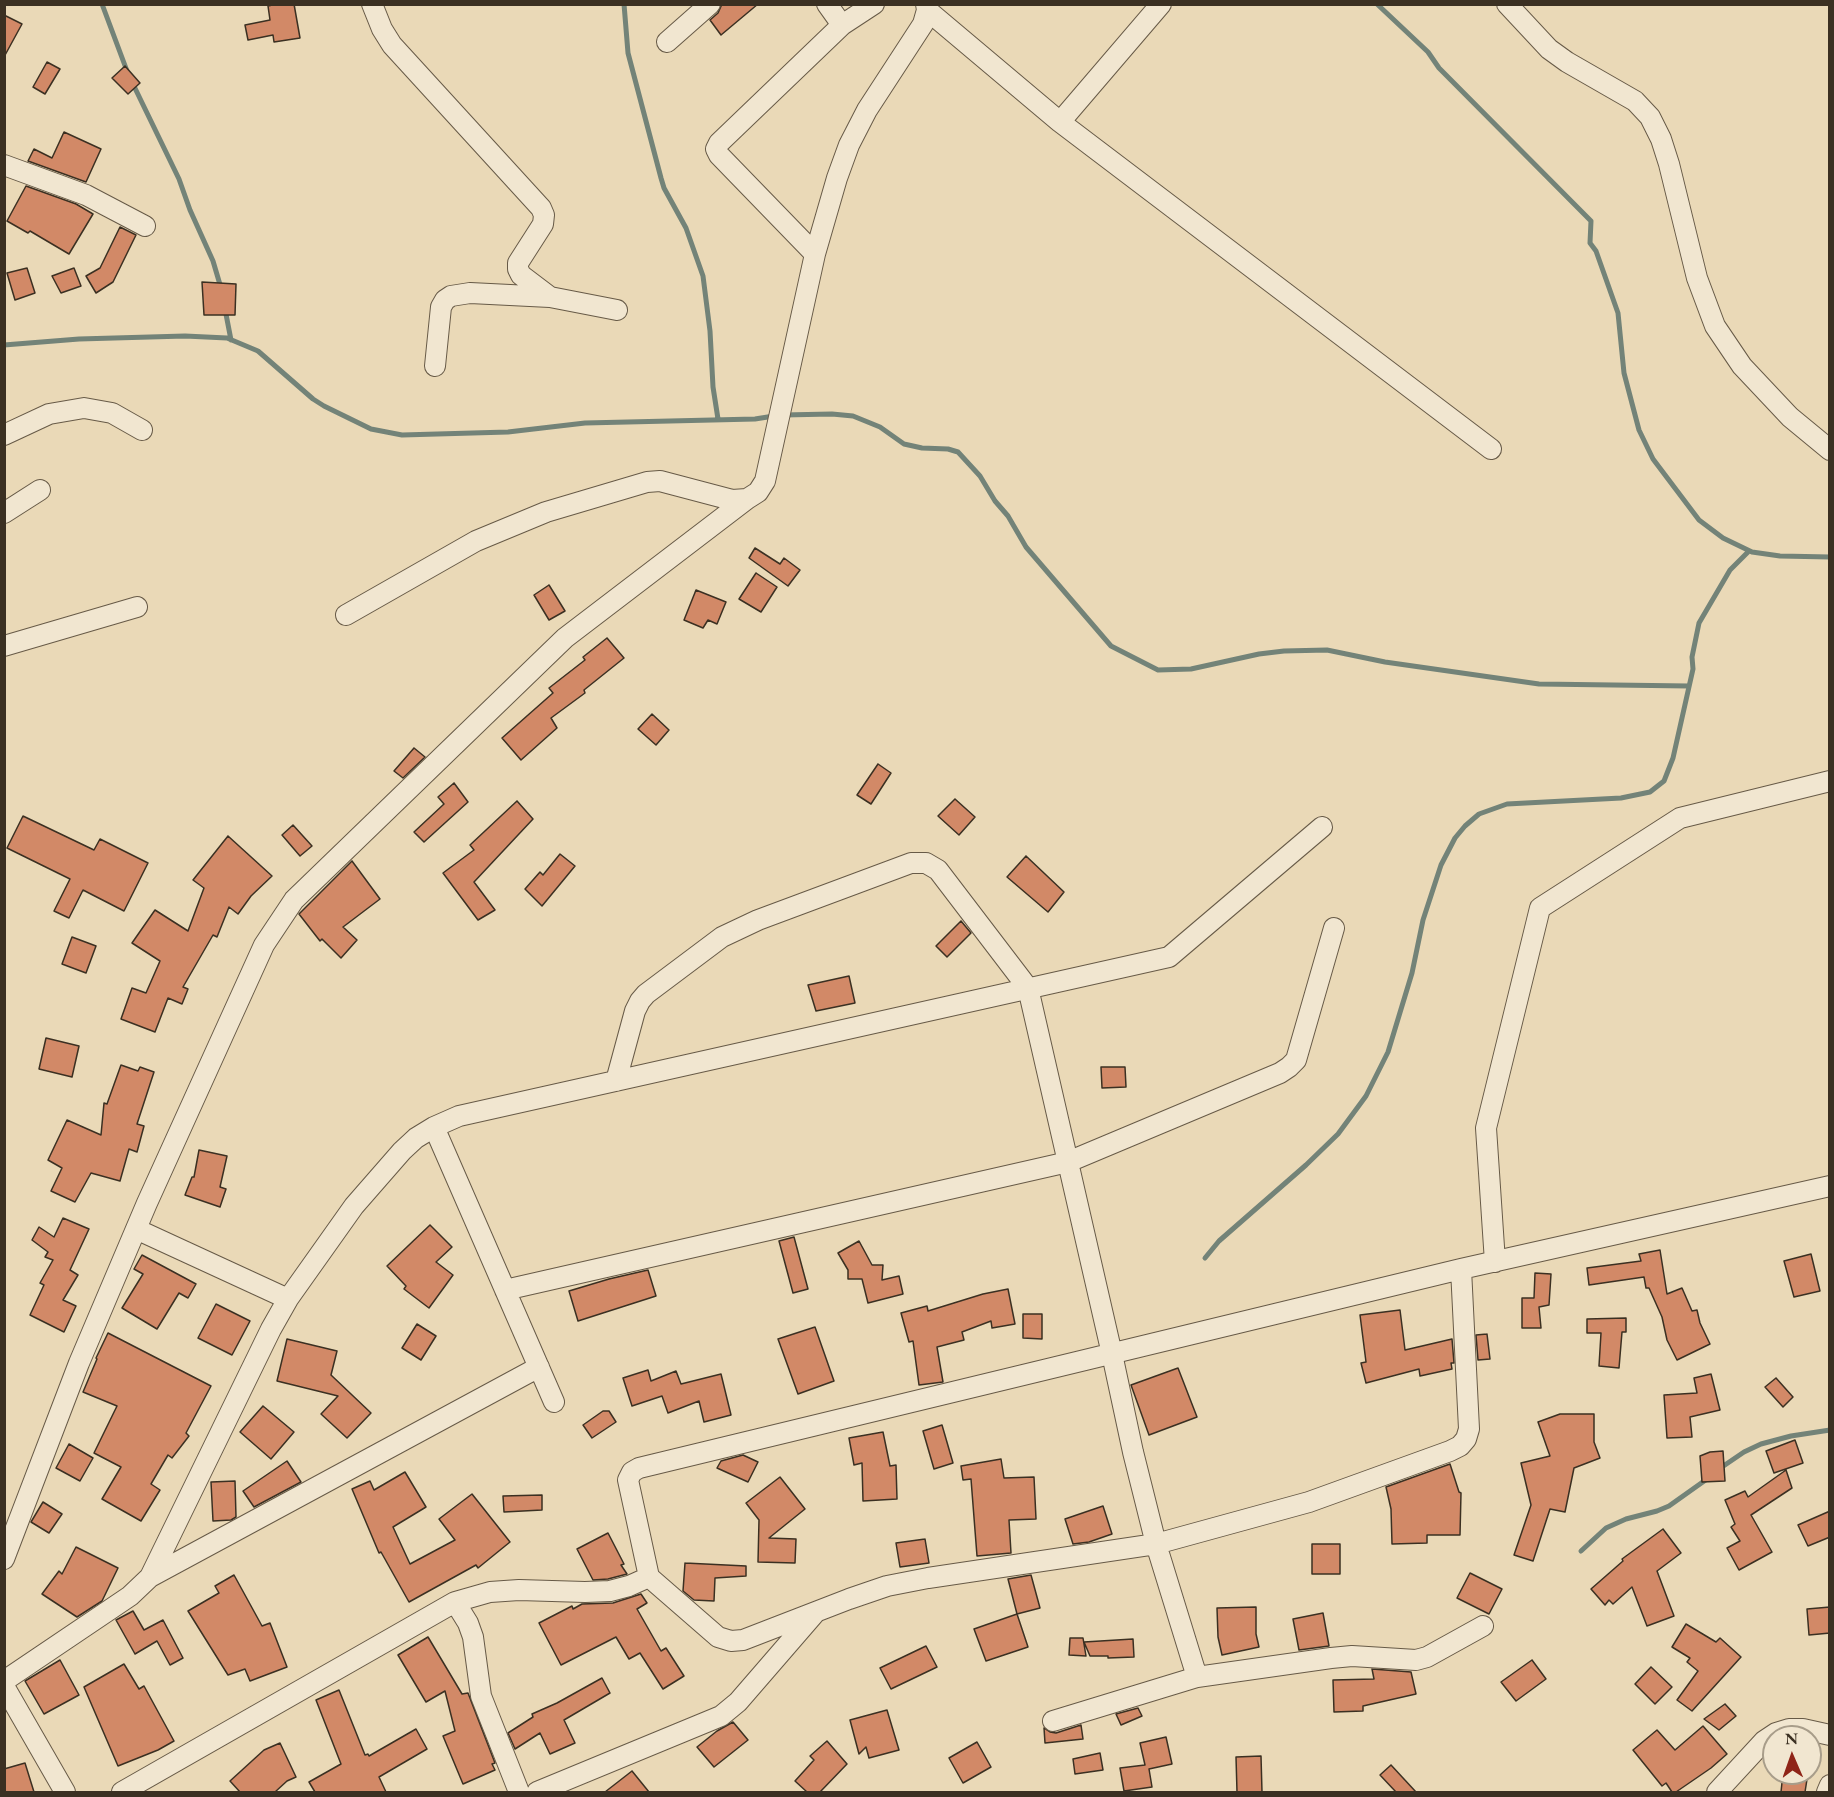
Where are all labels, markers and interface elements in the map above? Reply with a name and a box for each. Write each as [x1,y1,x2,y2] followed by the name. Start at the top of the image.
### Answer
[1762,1725,1822,1785] north arrow
[1785,1728,1798,1749] text: N

